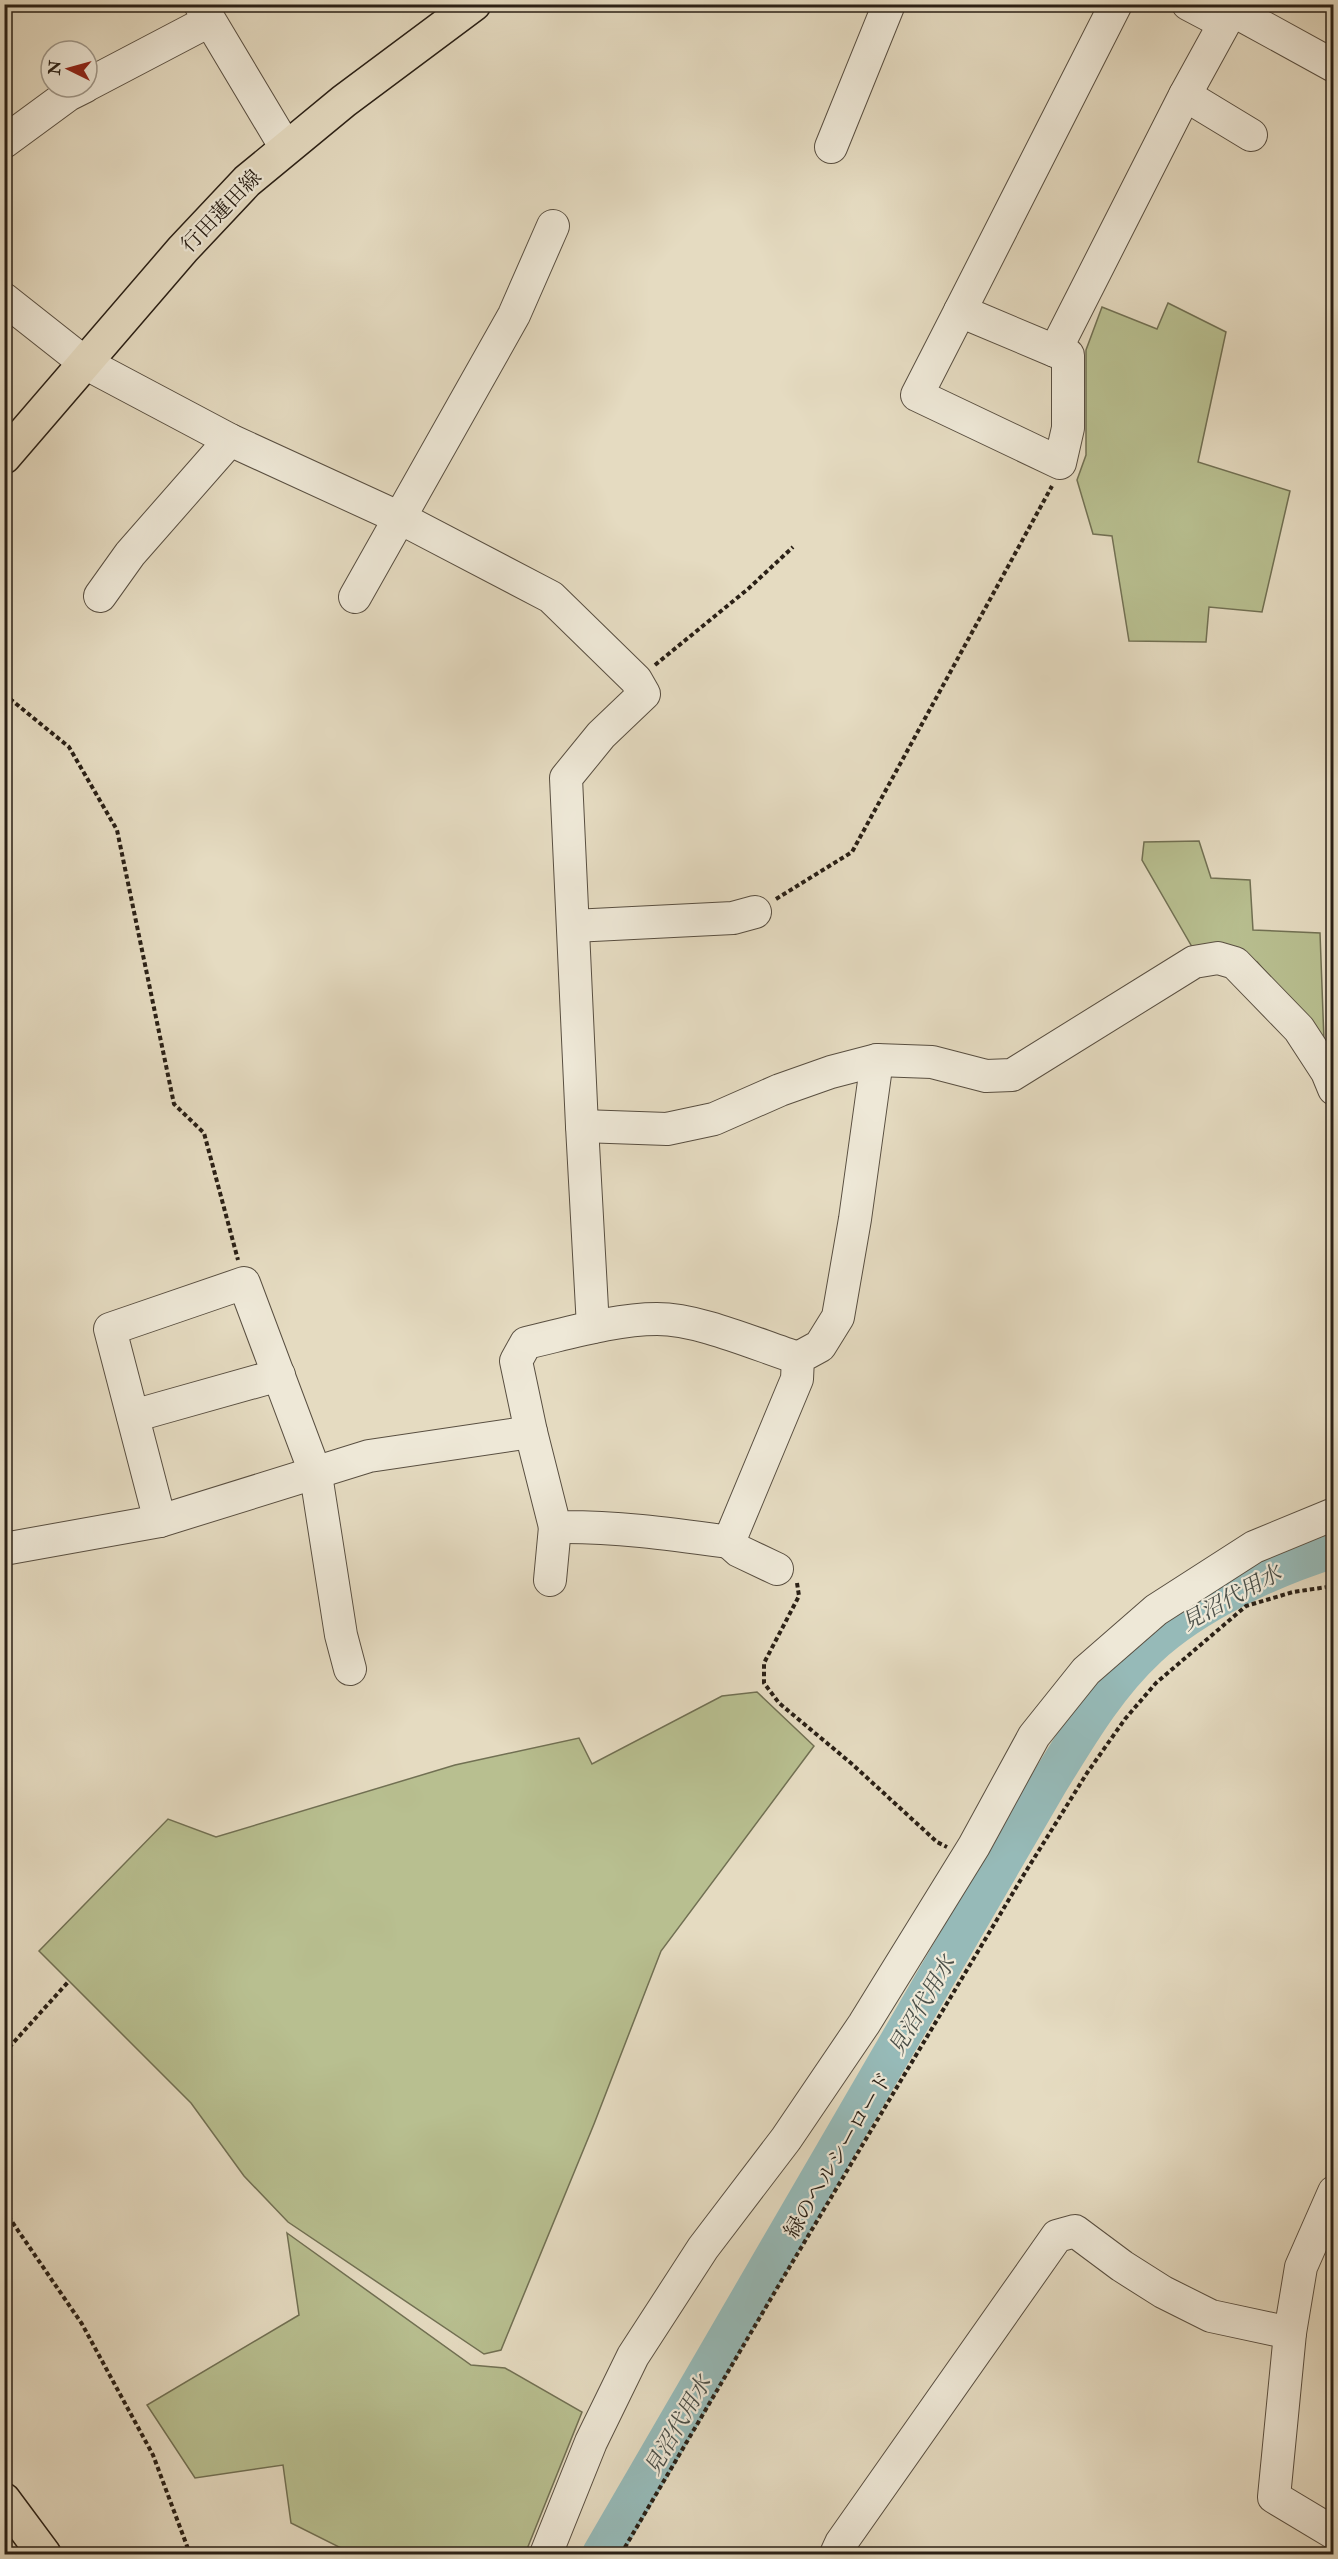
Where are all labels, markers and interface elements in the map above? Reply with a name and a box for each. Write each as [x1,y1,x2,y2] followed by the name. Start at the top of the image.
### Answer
[39,39,99,99] north arrow
[44,59,66,77] text: N
[175,164,268,258] street label: 行田蓮田線
[1177,1558,1288,1637] water label: 見沼代用水
[882,1949,962,2060] water label: 見沼代用水
[778,2068,899,2243] street label: 緑のヘルシーロード
[638,2369,718,2480] water label: 見沼代用水

